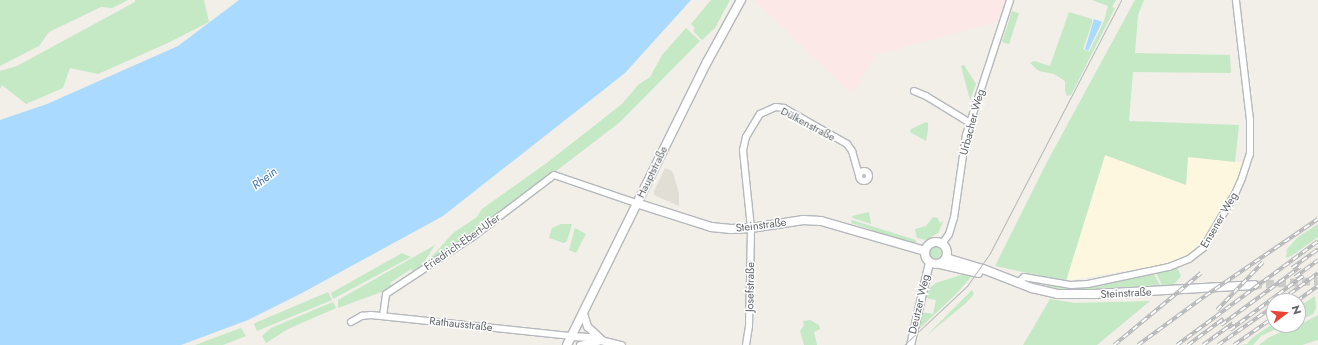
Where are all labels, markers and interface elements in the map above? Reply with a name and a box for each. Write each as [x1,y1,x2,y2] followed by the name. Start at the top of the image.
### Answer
[957,87,987,157] street label: Urbacher Weg
[778,104,838,144] street label: Dülkenstraße
[634,144,670,200] street label: Hauptstraße
[250,165,280,193] water label: Rhein
[1198,190,1240,250] street label: Ensener Weg
[421,211,503,273] street label: Friedrich-Ebert-Ufer
[735,215,787,235] street label: Steinstraße
[743,262,757,312] street label: Josefstraße
[906,273,932,335] street label: Deutzer Weg
[1100,285,1152,301] street label: Steinstraße
[1266,293,1306,333] north arrow
[1288,304,1305,316] text: N
[429,314,493,334] street label: Rathausstraße

